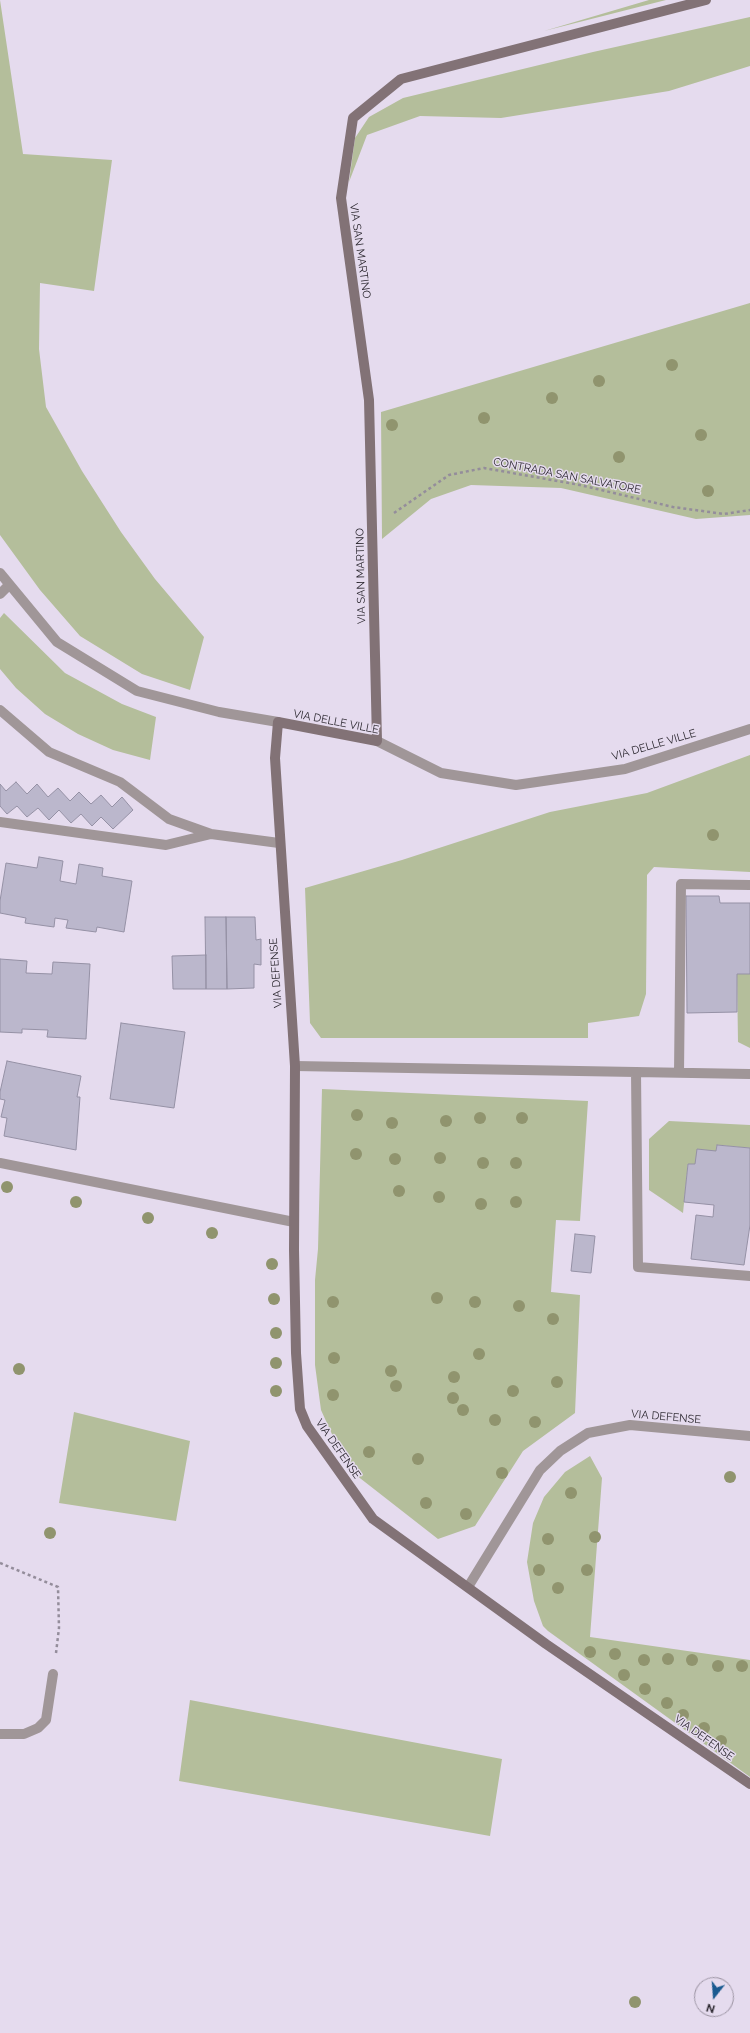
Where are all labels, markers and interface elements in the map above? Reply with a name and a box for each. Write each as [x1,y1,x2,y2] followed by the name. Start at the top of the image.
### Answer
[347,203,373,299] street label: VIA SAN MARTINO
[492,455,642,497] street label: CONTRADA SAN SALVATORE
[354,528,368,624] street label: VIA SAN MARTINO
[292,707,380,737] street label: VIA DELLE VILLE
[610,727,698,763] street label: VIA DELLE VILLE
[267,938,285,1008] street label: VIA DEFENSE
[631,1407,701,1427] street label: VIA DEFENSE
[313,1417,363,1481] street label: VIA DEFENSE
[672,1713,736,1763] street label: VIA DEFENSE
[694,1977,734,2017] north arrow
[705,2001,717,2015] text: N

